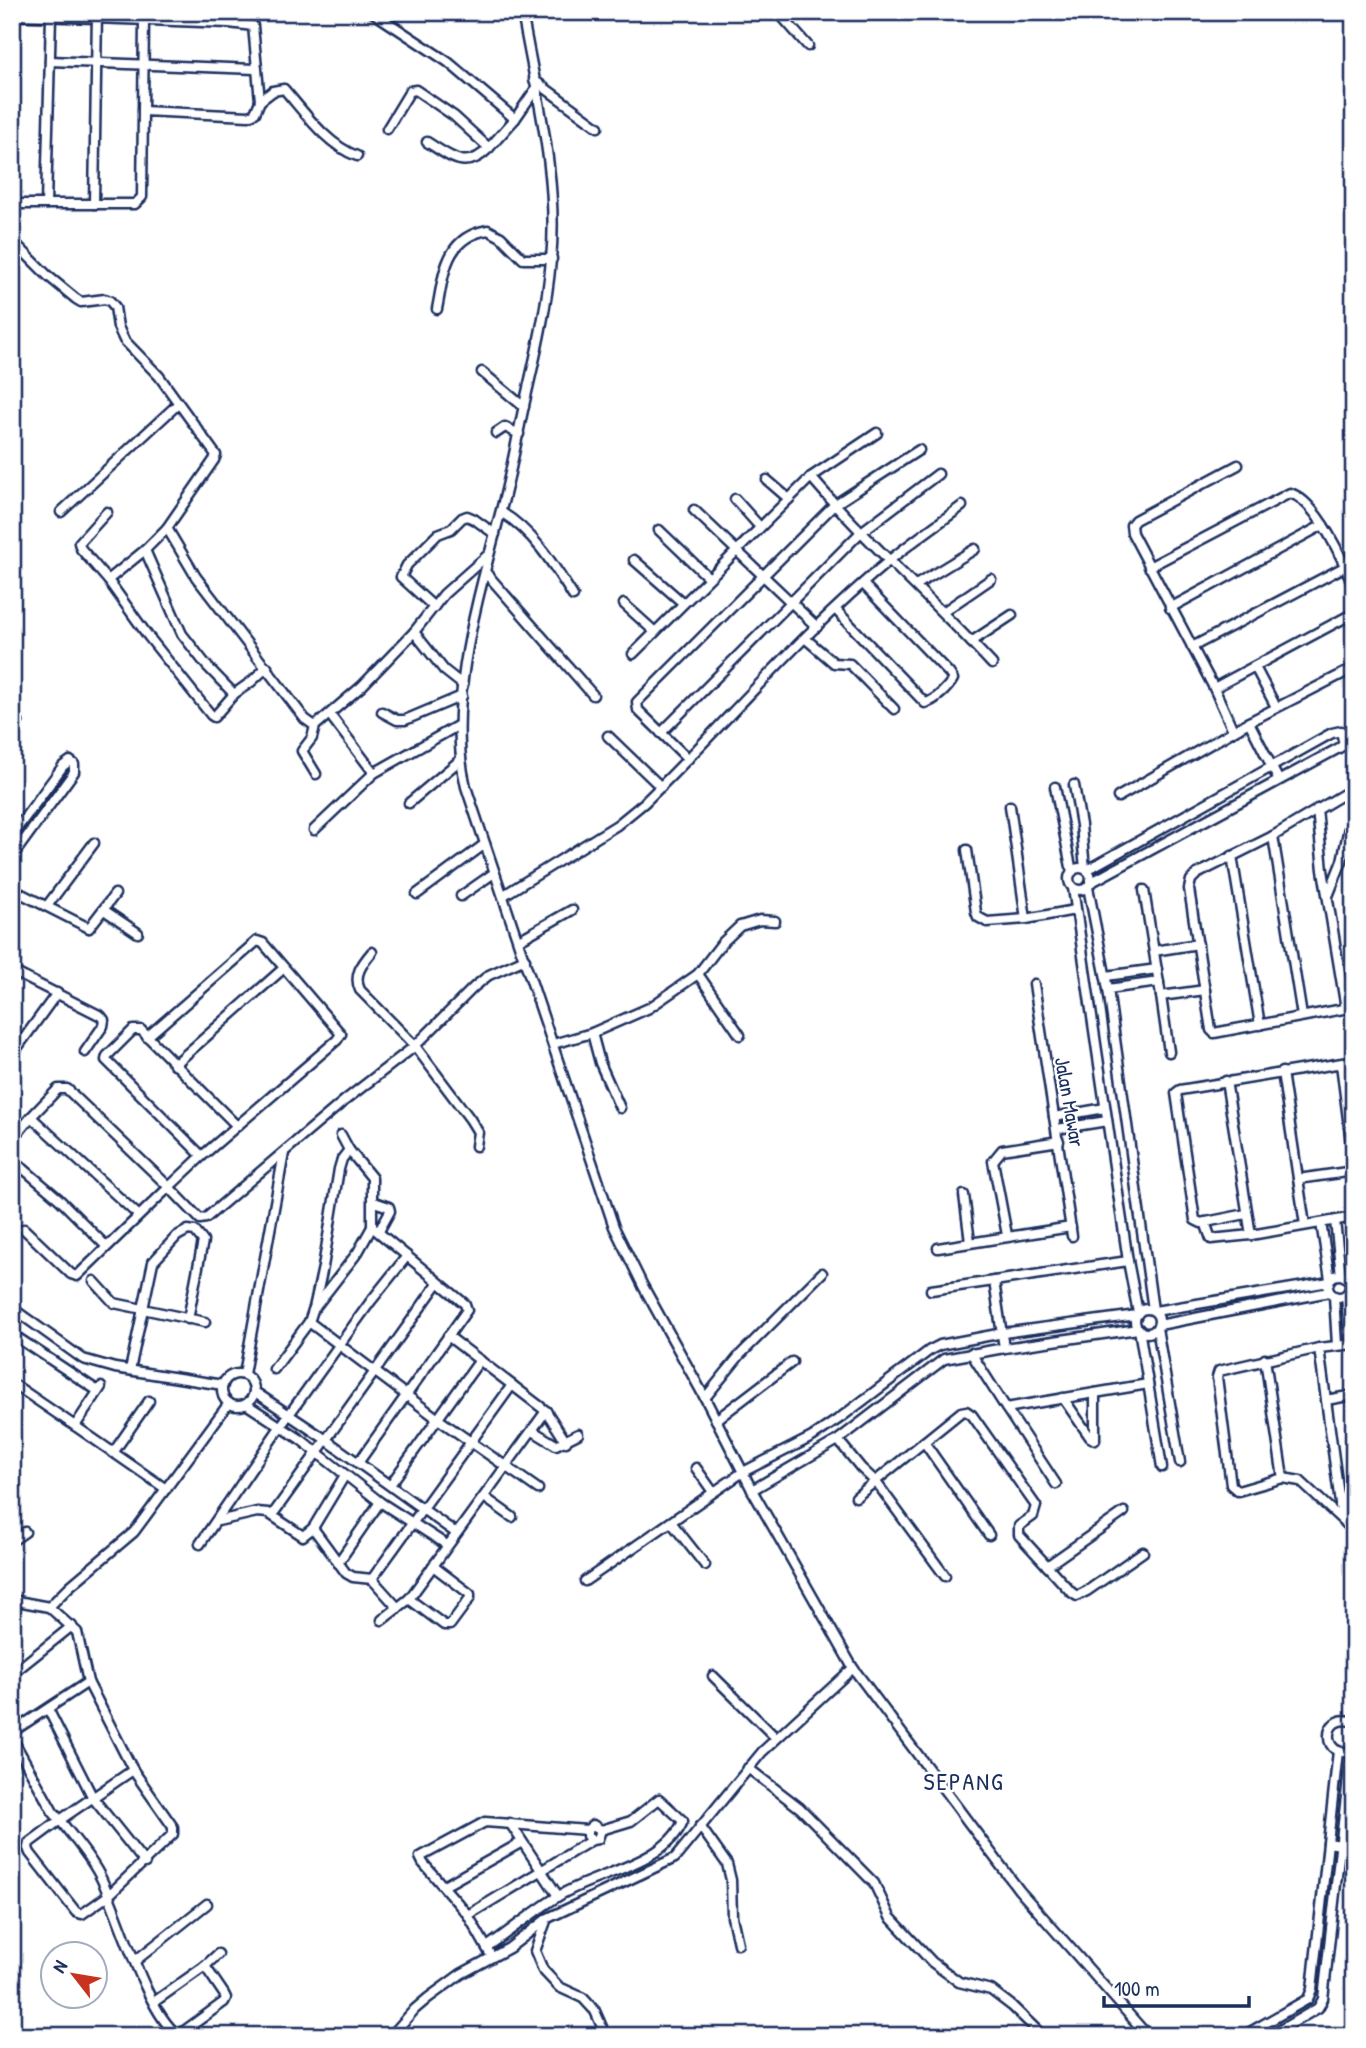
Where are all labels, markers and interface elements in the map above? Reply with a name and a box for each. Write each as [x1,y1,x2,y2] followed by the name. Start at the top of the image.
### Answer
[1048,1055,1092,1149] street label: Jalan Mawar
[923,1765,1005,1797] district label: SEPANG
[38,1940,108,2010] north arrow
[46,1955,73,1977] text: N
[1104,1964,1249,2008] scale bar
[1114,1974,1160,2003] text: 100 m

